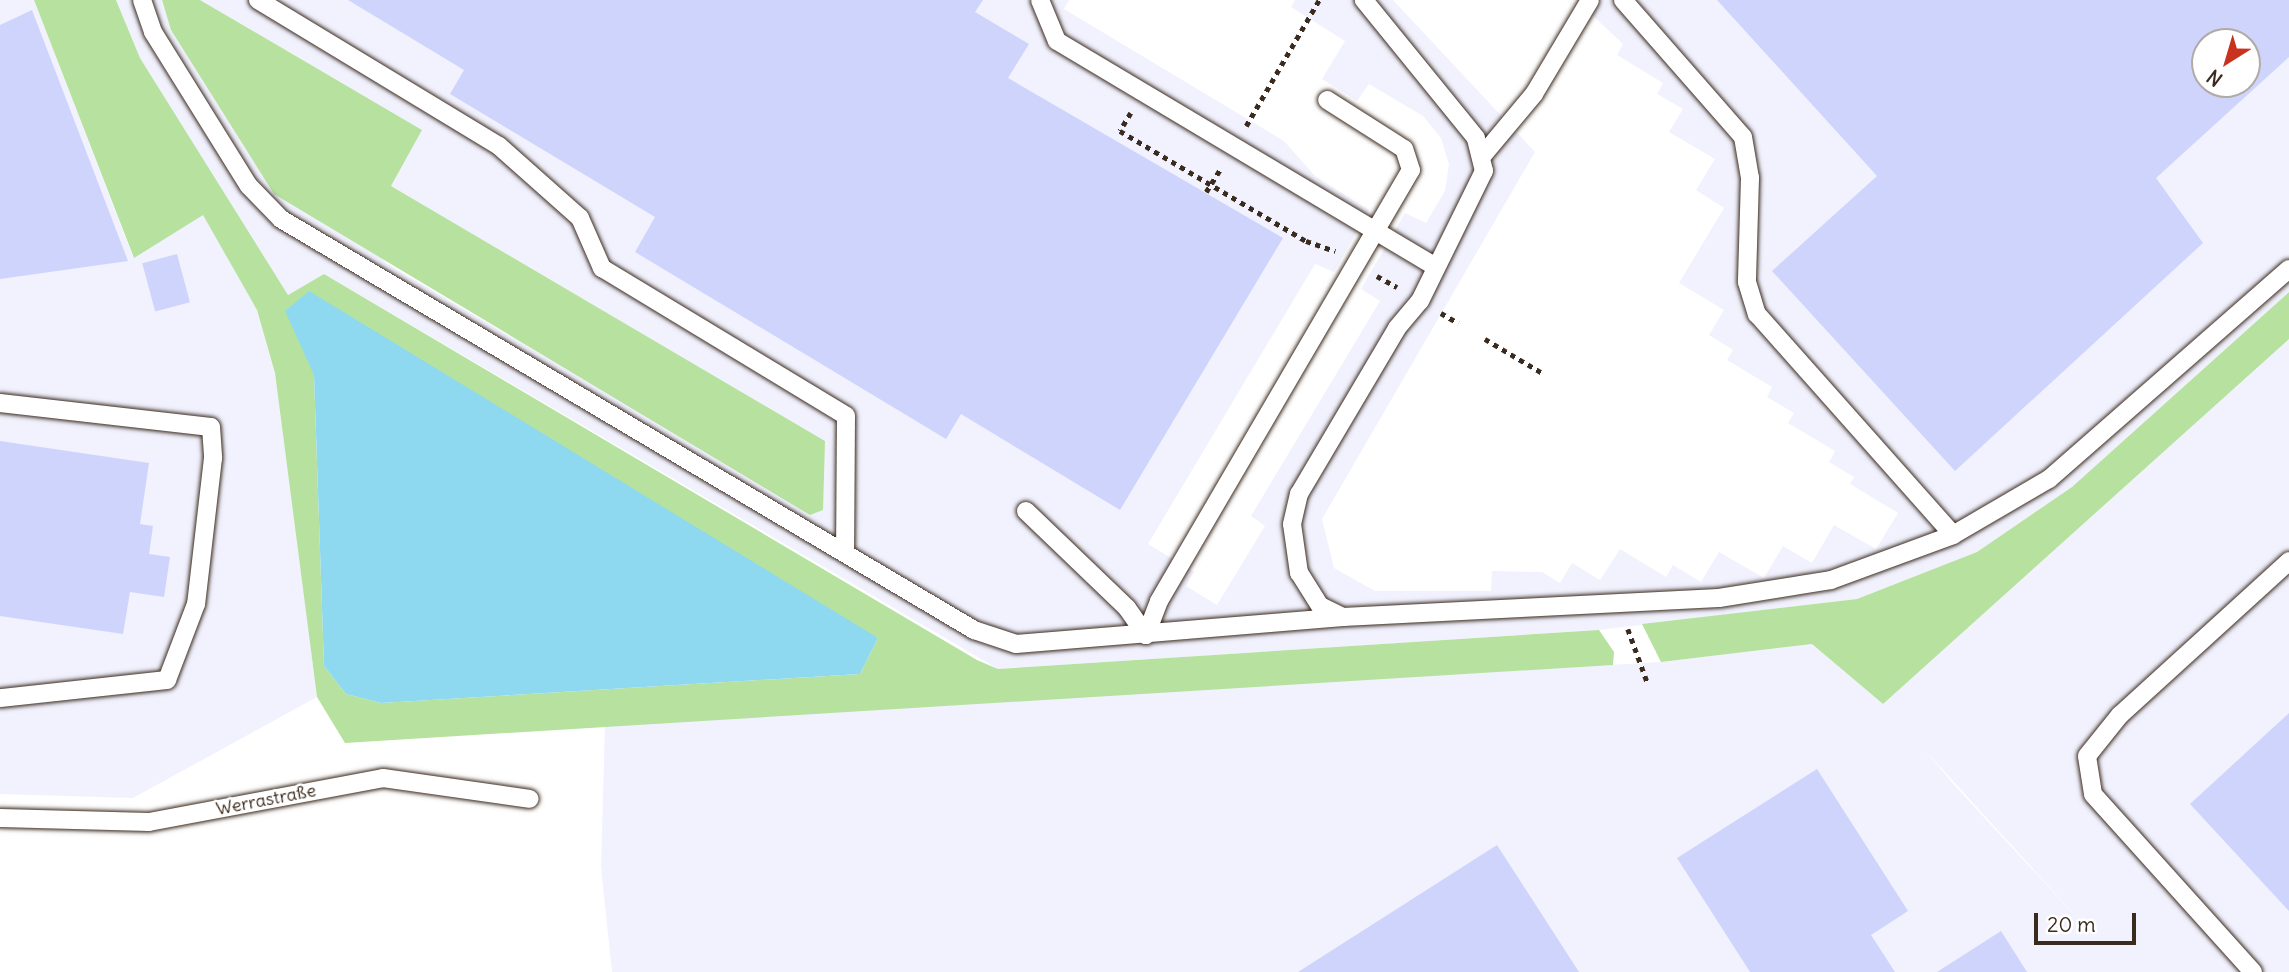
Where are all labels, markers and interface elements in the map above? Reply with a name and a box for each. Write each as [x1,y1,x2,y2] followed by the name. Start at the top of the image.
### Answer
[2191,28,2261,98] north arrow
[2202,65,2227,92] text: N
[214,780,318,820] street label: Werrastraße
[2037,898,2138,942] scale bar
[2047,911,2096,938] text: 20 m

